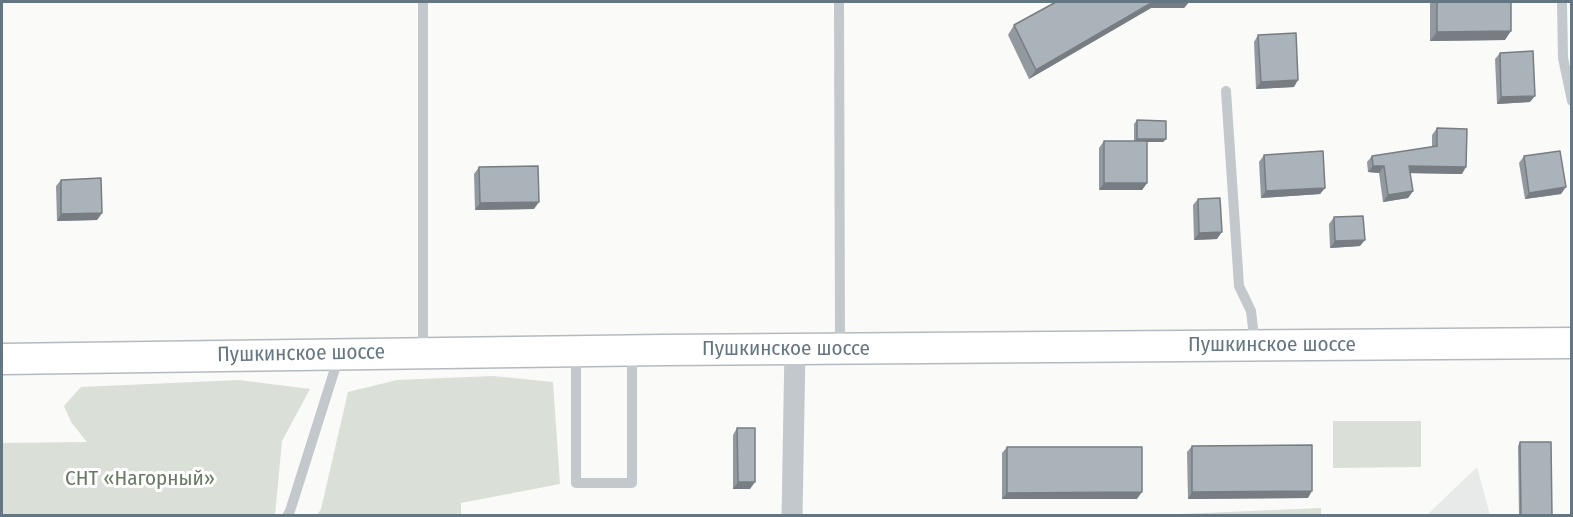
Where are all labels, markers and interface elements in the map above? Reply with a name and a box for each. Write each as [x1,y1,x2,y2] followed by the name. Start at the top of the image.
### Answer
[1188,332,1356,358] street label: Пушкинское шоссе
[702,336,870,362] street label: Пушкинское шоссе
[217,340,385,368] street label: Пушкинское шоссе
[65,466,215,492] park label: СНТ «Нагорный»

